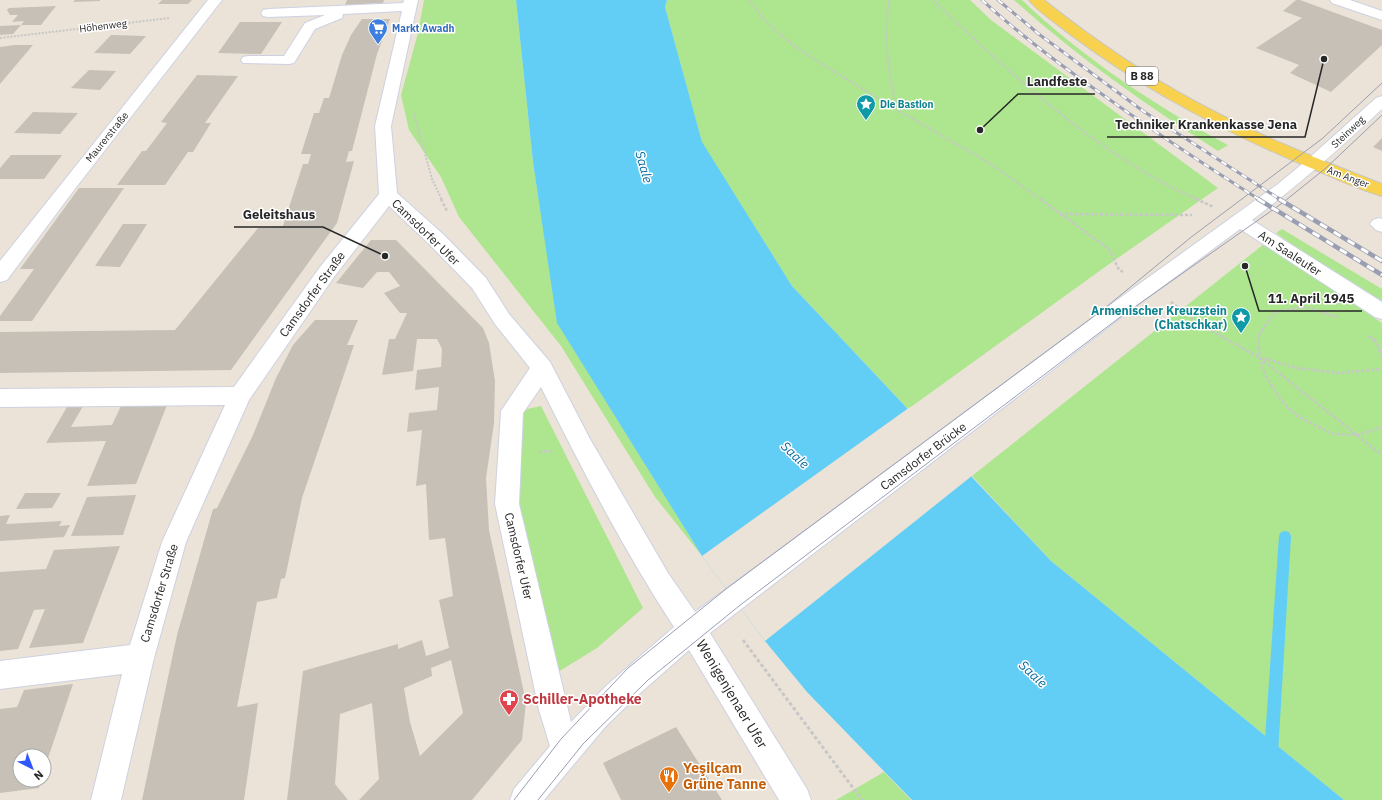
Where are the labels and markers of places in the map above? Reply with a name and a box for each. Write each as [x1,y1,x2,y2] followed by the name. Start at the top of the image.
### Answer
[367,17,389,45] supermarket icon: Markt Awadh
[392,22,454,35] place label: Markt Awadh
[1018,69,1095,94] callout: Landfeste
[855,93,877,121] place icon: Die Bastion
[880,98,933,111] place label: Die Bastion
[1107,112,1305,137] callout: Techniker Krankenkasse Jena
[234,202,323,227] callout: Geleitshaus
[1259,286,1362,311] callout: 11. April 1945
[1091,303,1227,332] place label: Armenischer Kreuzstein (Chatschkar)
[1230,306,1252,334] place icon: Armenischer Kreuzstein (Chatschkar)
[498,688,520,716] pharmacy icon: Schiller-Apotheke
[523,690,642,708] place label: Schiller-Apotheke
[683,759,766,793] place label: Yeşilçam Grüne Tanne
[658,765,680,793] restaurant icon: Yeşilçam Grüne Tanne

